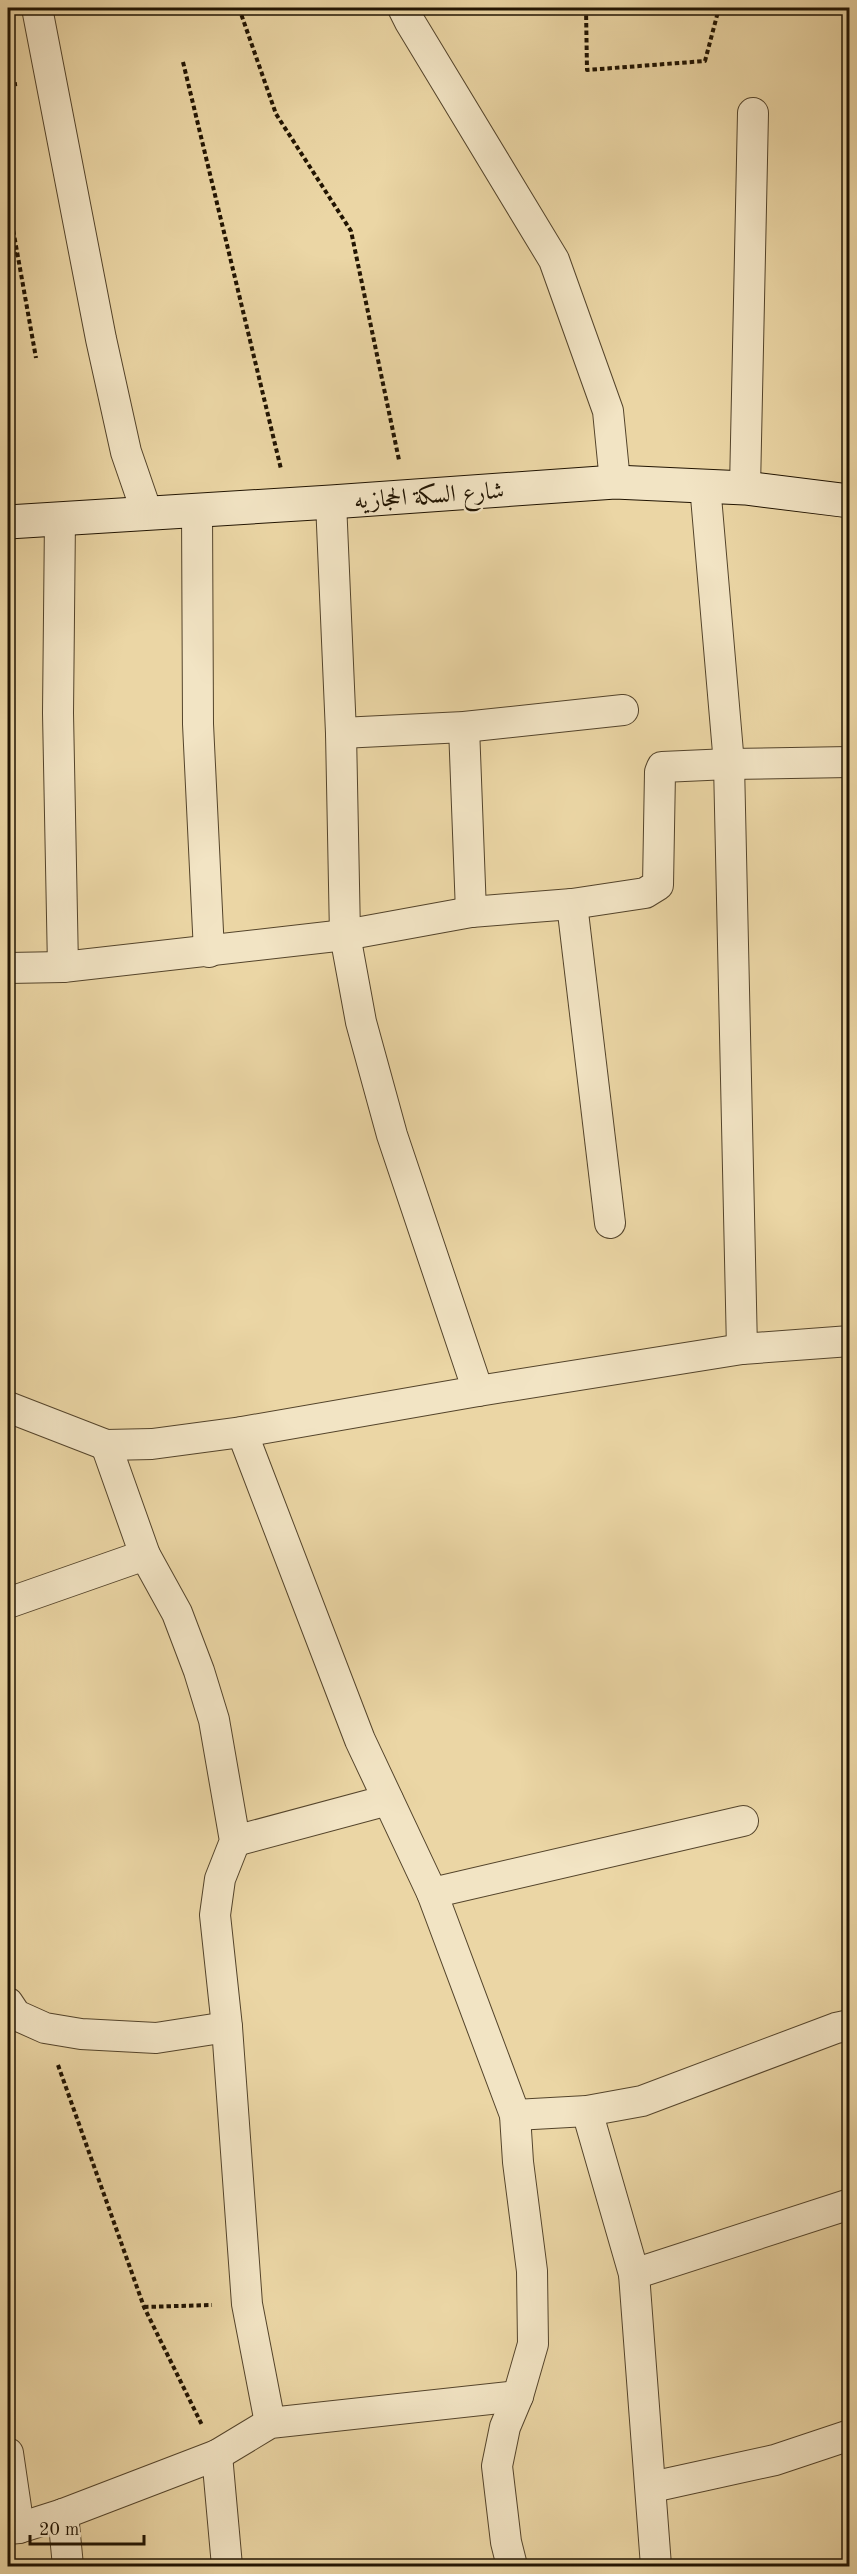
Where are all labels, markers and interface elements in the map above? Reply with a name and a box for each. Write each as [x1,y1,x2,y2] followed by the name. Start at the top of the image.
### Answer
[353,478,505,520] street label: شارع السكة الحجازيه
[30,2508,144,2546] scale bar
[39,2521,79,2539] text: 20 m

